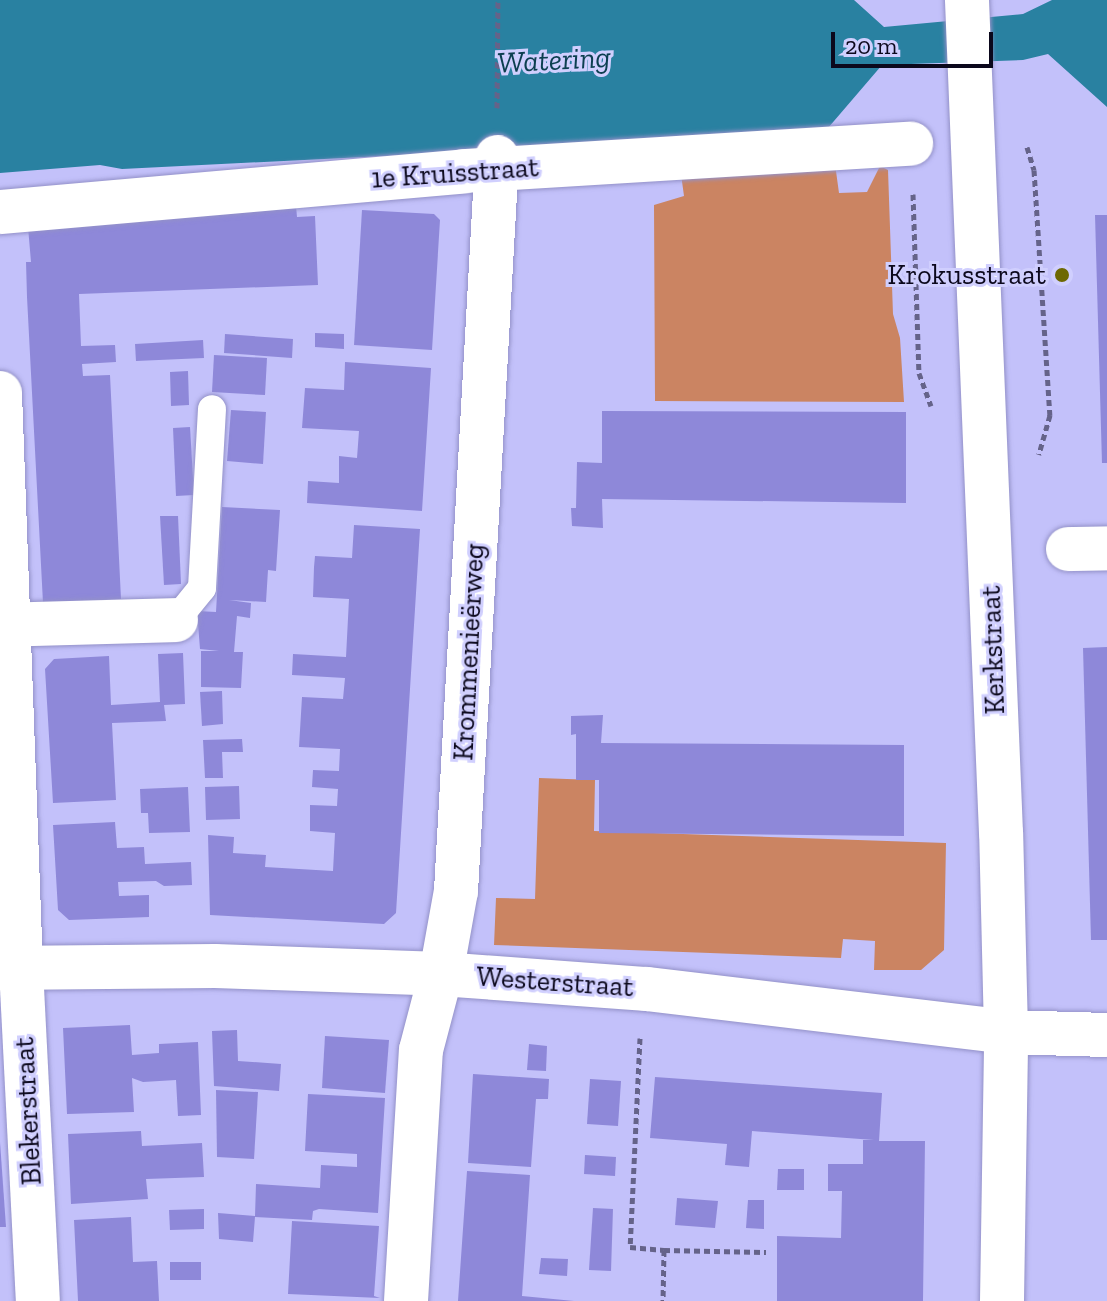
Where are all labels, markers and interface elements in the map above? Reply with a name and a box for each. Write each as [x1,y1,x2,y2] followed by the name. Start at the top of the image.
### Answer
[835,16,997,66] scale bar
[845,31,897,60] text: 20 m
[496,39,612,81] water label: Watering
[370,150,540,196] street label: 1e Kruisstraat
[888,258,1046,292] place label: Krokusstraat
[1053,266,1071,284] marker: Krokusstraat
[447,543,491,761] street label: Krommenieërweg
[974,585,1012,715] street label: Kerkstraat
[475,960,635,1004] street label: Westerstraat
[7,1036,49,1186] street label: Blekerstraat

